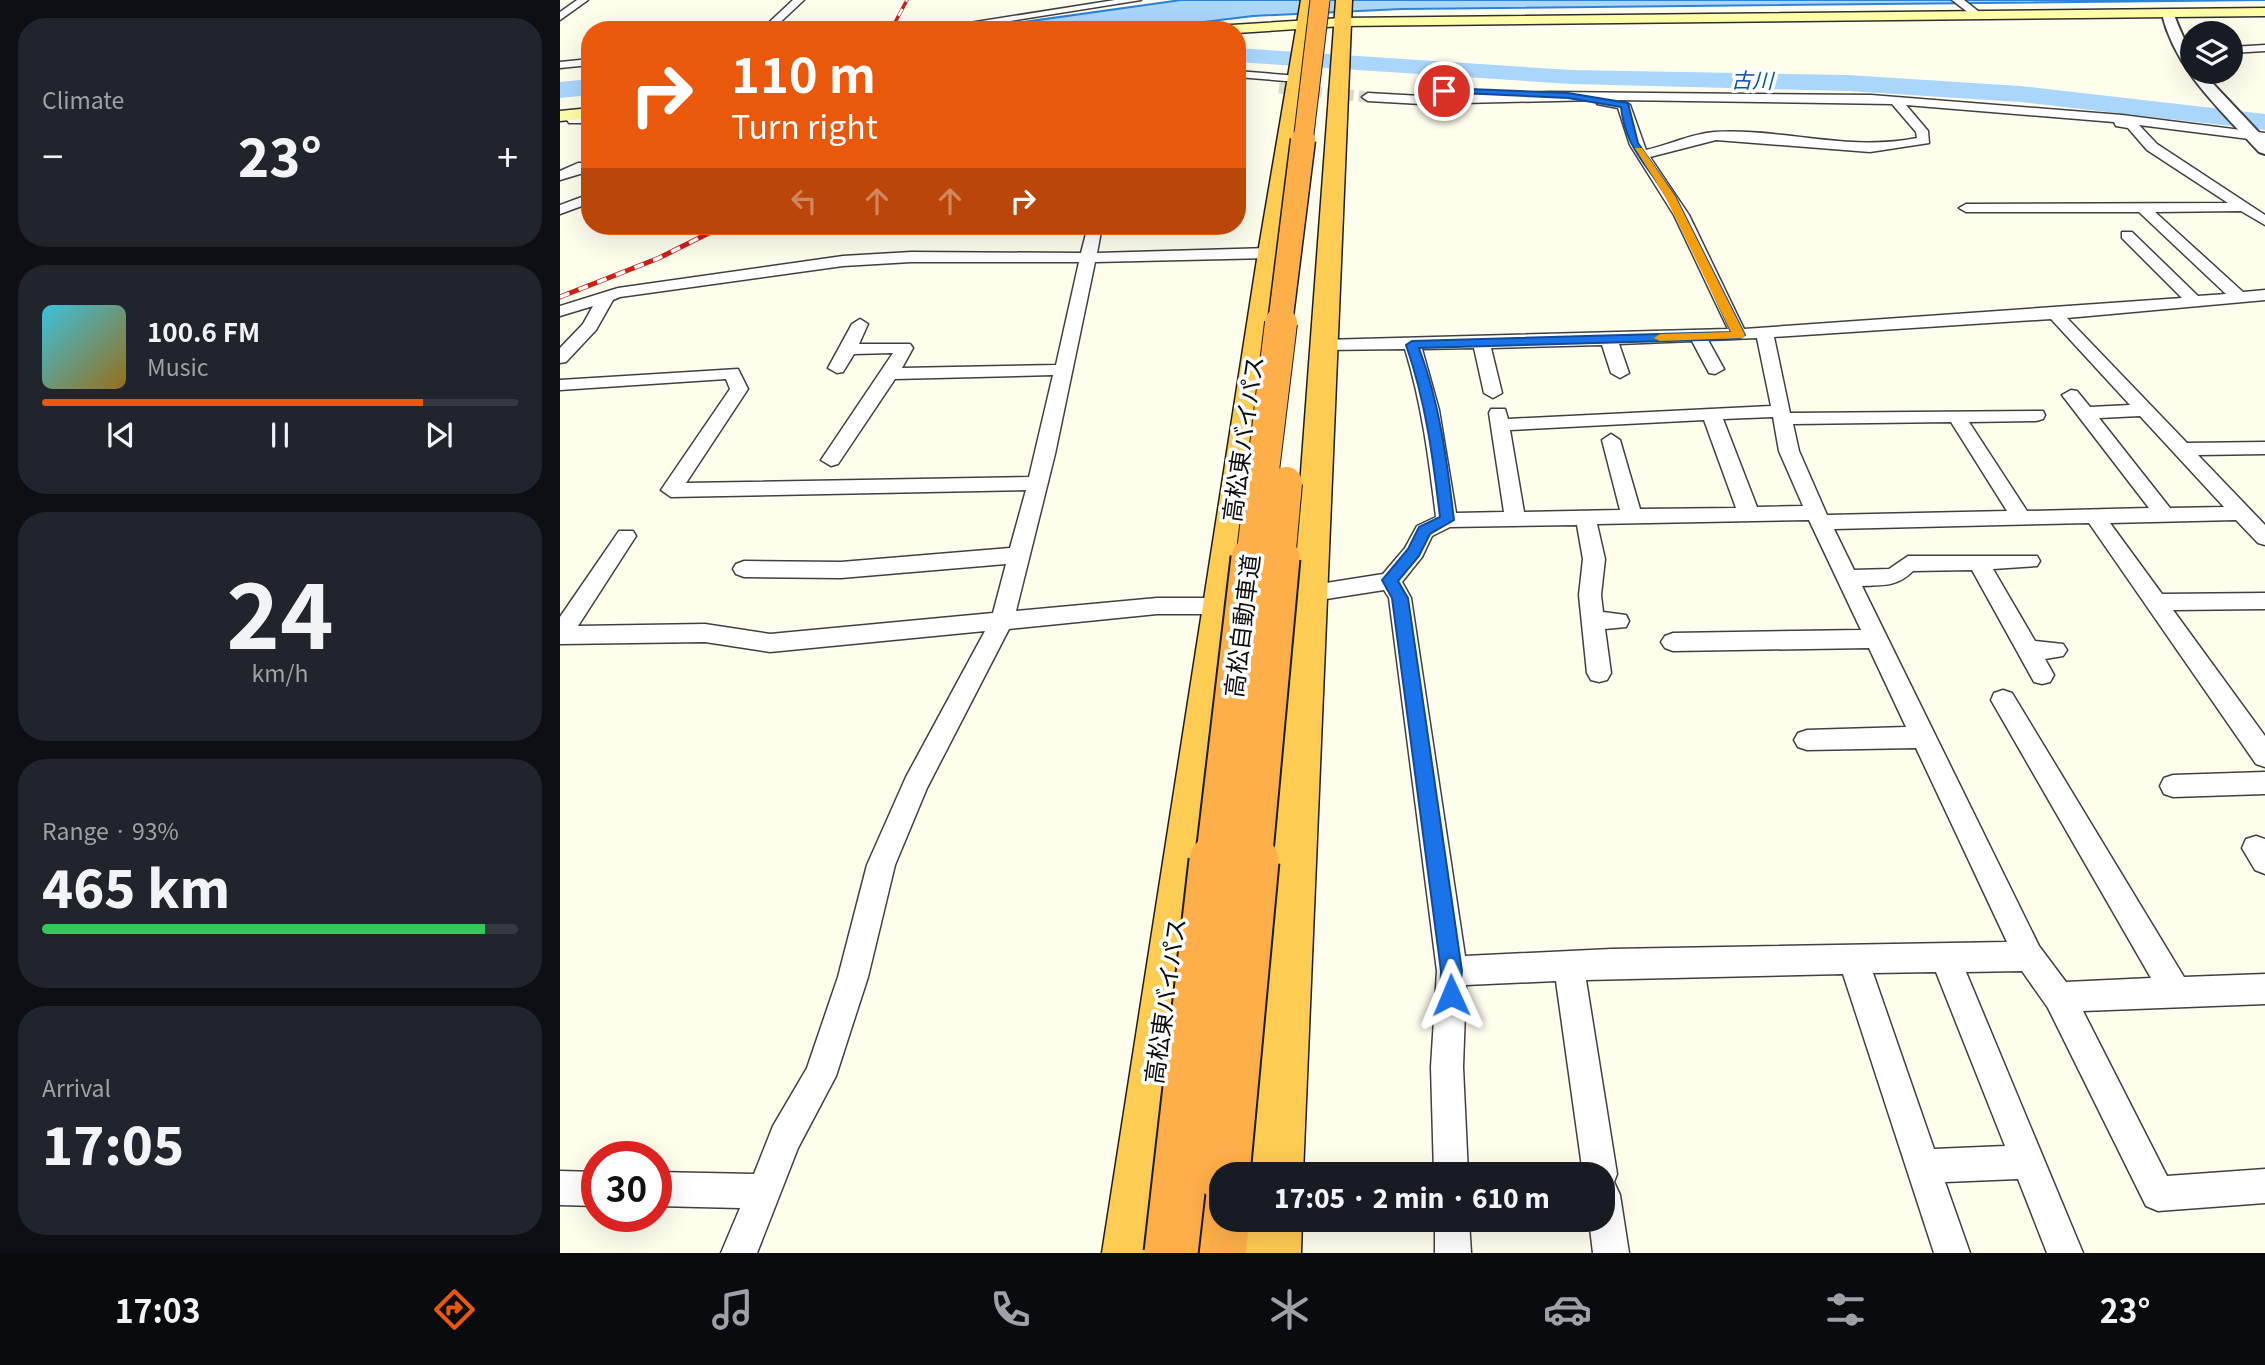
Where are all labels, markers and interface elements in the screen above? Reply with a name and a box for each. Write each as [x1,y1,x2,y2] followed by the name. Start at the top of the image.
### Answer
[2180,21,2243,84] map controls
[2180,21,2243,84] button: layers
[731,36,876,107] text: 110 m
[616,49,707,140] icon: right
[1414,61,1474,121] pin
[1731,64,1775,94] water label: 古川
[1425,72,1463,110] icon: arrive
[42,82,124,116] text: Climate
[731,102,878,148] text: Turn right
[238,117,322,192] text: 23°
[42,127,63,182] text: −
[497,127,518,182] text: +
[785,182,823,220] icon: left
[858,182,896,220] icon: ahead
[931,182,969,220] icon: ahead
[1004,182,1042,220] icon: right
[147,312,260,349] text: 100.6 FM
[147,349,208,383] text: Music
[1213,353,1271,524] street label: 高松東バイパス
[102,416,140,454] icon: previous
[261,416,299,454] icon: pause
[420,416,458,454] icon: next
[226,543,334,675] text: 24
[1214,552,1267,699] street label: 高松自動車道
[252,655,308,689] text: km/h
[42,813,179,847] text: Range · 93%
[42,848,230,923] text: 465 km
[1135,915,1193,1086] street label: 高松東バイパス
[1414,958,1488,1032] position arrow
[42,1070,111,1104] text: Arrival
[42,1105,184,1180] text: 17:05
[581,1141,672,1232] speed limit sign: 30
[1274,1178,1550,1215] text: 17:05 · 2 min · 610 m
[430,1285,479,1334] icon: directions
[708,1285,757,1334] icon: music
[986,1285,1035,1334] icon: phone
[1265,1285,1314,1334] icon: climate
[1543,1285,1592,1334] icon: car
[1821,1285,1870,1334] icon: filters
[115,1286,201,1332] text: 17:03
[2100,1286,2150,1332] text: 23°

